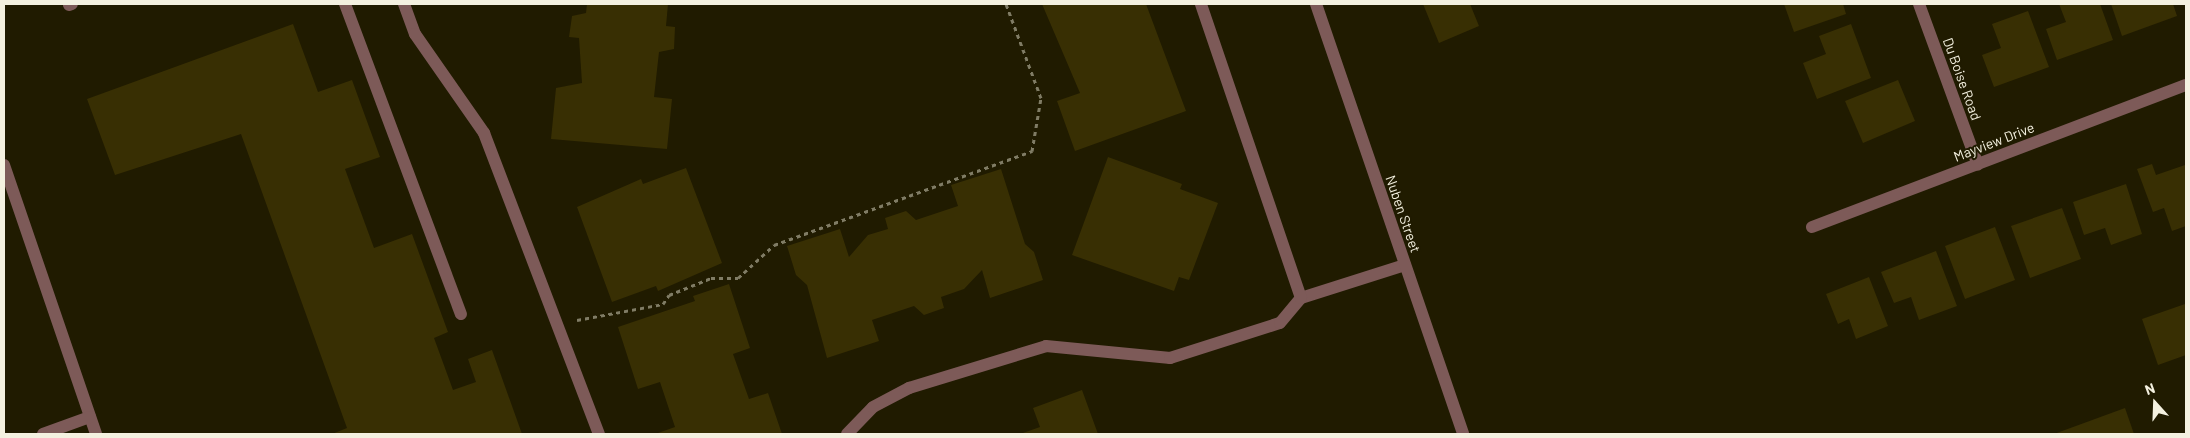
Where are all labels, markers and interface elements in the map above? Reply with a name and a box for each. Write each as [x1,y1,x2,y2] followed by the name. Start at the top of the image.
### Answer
[1939,35,1985,123] street label: Du Boise Road
[1951,119,2037,165] street label: Mayview Drive
[1382,173,1424,255] street label: Nuben Street
[2130,378,2180,428] north arrow
[2142,379,2157,398] text: N

